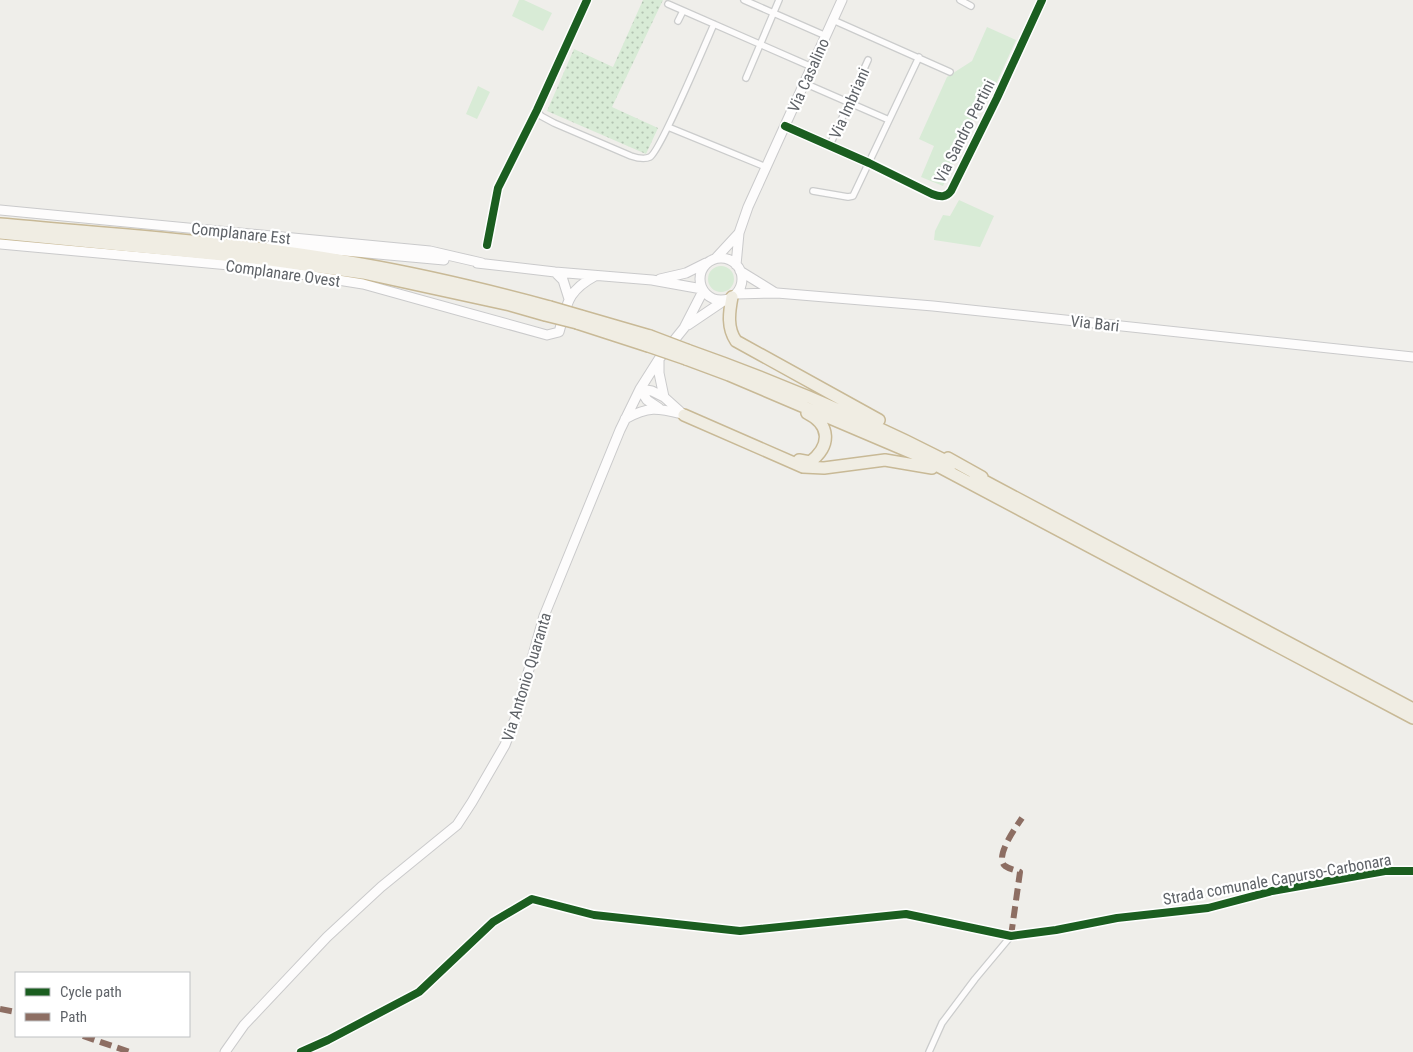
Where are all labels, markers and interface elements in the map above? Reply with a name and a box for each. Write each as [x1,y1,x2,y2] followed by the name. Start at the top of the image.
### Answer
[784,35,833,115] street label: Via Casalino
[825,65,873,142] street label: Via Imbriani
[930,76,999,186] street label: Via Sandro Pertini
[190,219,292,248] street label: Complanare Est
[224,256,342,291] street label: Complanare Ovest
[1070,311,1120,336] street label: Via Bari
[498,610,555,744] street label: Via Antonio Quaranta
[1161,850,1393,909] street label: Strada comunale Capurso-Carbonara
[15,972,190,1037] legend
[60,983,122,1001] text: Cycle path
[60,1008,87,1026] text: Path

